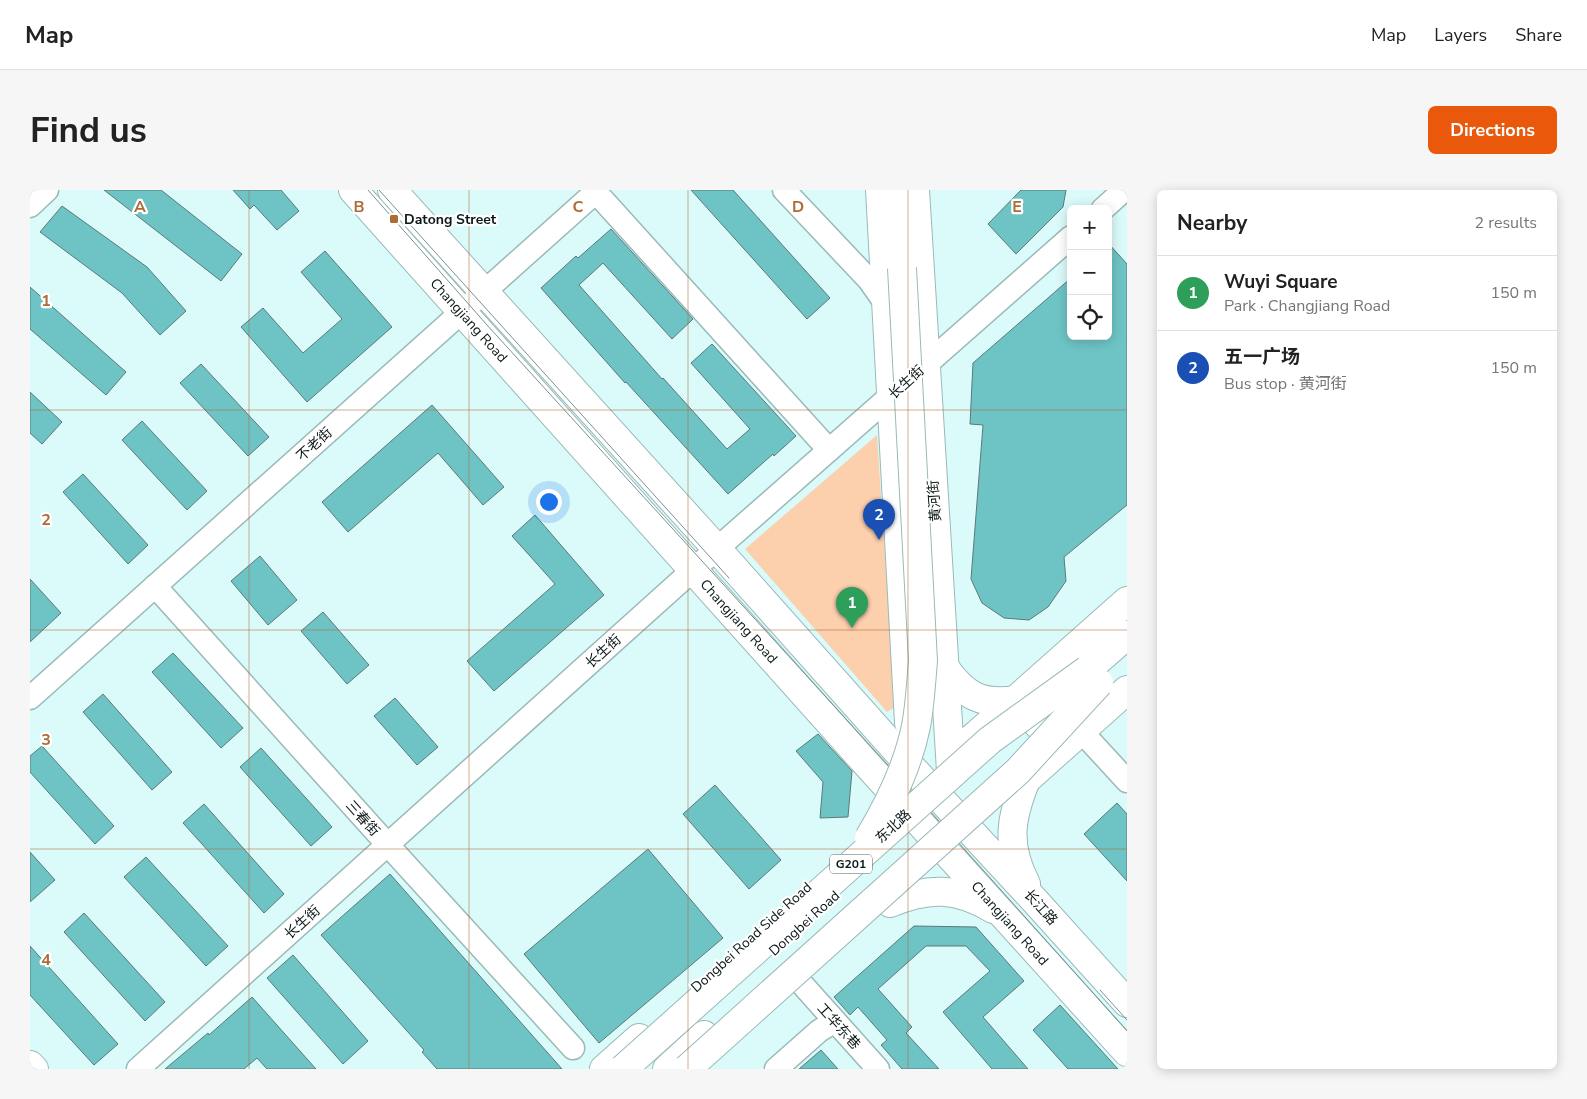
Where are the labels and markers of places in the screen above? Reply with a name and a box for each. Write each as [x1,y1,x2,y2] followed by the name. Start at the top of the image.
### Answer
[404,210,497,229] place label: Datong Street
[388,213,400,225] marker: Datong Street
[863,499,895,540] pin: 2
[836,587,868,628] pin: 1

